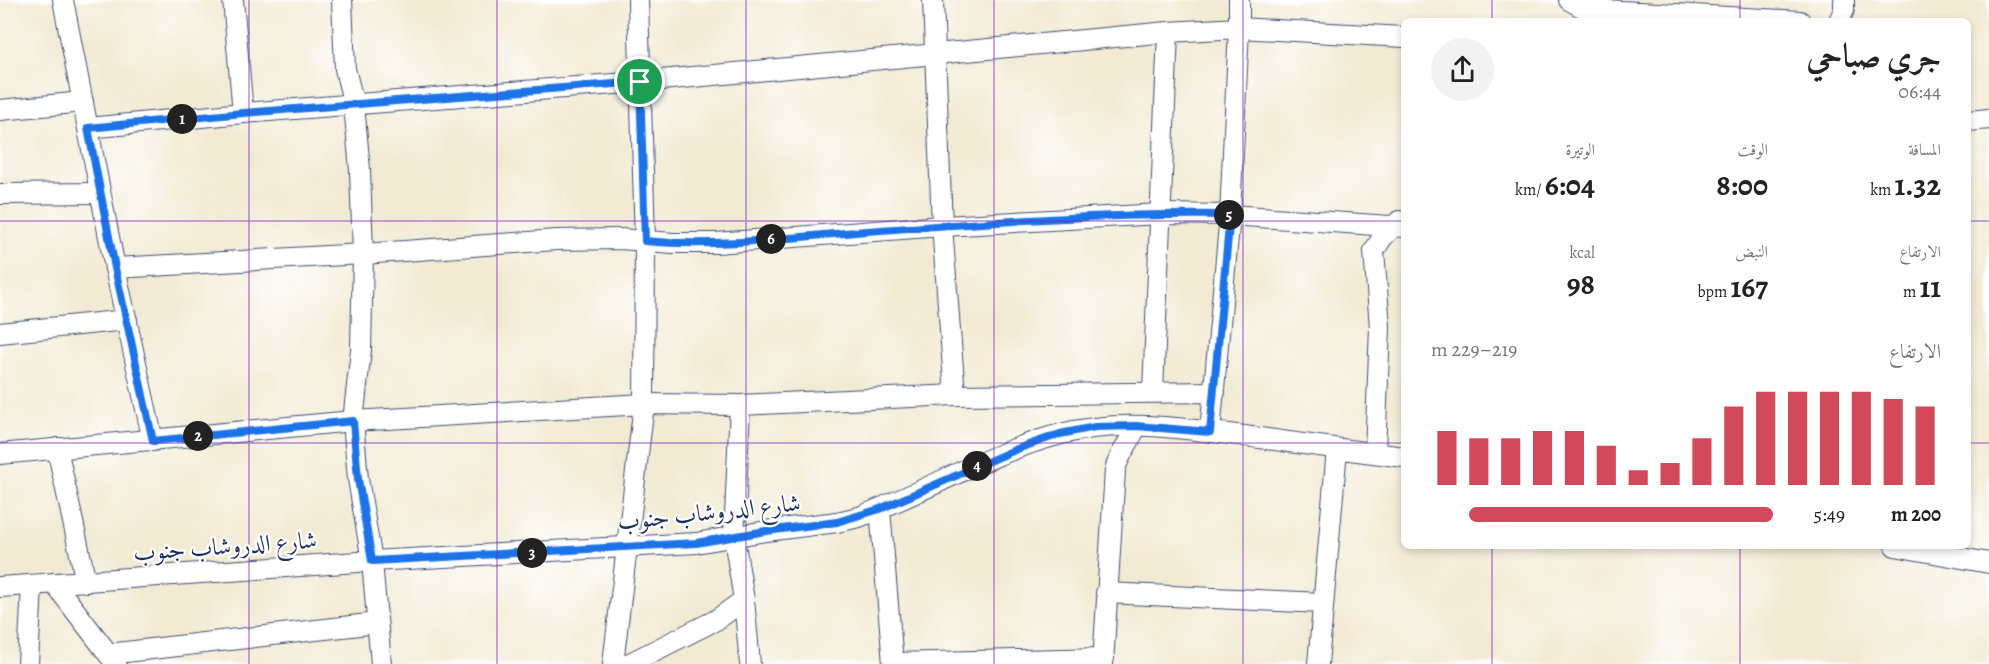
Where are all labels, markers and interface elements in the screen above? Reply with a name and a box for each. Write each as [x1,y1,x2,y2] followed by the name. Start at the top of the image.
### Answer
[1806,33,1941,78] text: جري صباحي
[1431,38,1494,101] button: share
[614,56,665,107] pin
[623,65,656,98] icon: arrive
[1898,78,1941,105] text: 06:44
[167,104,197,134] pin: 1
[179,108,185,130] text: 1
[1565,139,1595,161] text: الوتيرة
[1737,139,1768,161] text: الوقت
[1908,139,1941,161] text: المسافة
[1545,165,1595,205] text: 6:04
[1716,165,1768,205] text: 8:00
[1895,165,1941,205] text: 1.32
[1515,179,1545,201] text: /km
[1870,179,1895,201] text: km
[1214,200,1244,230] pin: 5
[1226,204,1232,226] text: 5
[756,224,786,254] pin: 6
[767,228,775,250] text: 6
[1735,241,1768,263] text: النبض
[1899,241,1941,263] text: الارتفاع
[1569,242,1595,264] text: kcal
[1567,264,1595,304] text: 98
[1730,267,1768,307] text: 167
[1920,267,1941,307] text: 11
[1697,281,1730,303] text: bpm
[1903,281,1920,303] text: m
[1431,336,1517,363] text: 219–229 m
[1889,338,1941,365] text: الارتفاع
[183,421,213,451] pin: 2
[194,425,202,447] text: 2
[962,451,992,481] pin: 4
[973,455,981,477] text: 4
[616,486,803,542] street label: شارع الدروشاب جنوب
[1813,501,1845,528] text: 5:49
[1891,501,1941,528] text: 200 m
[132,524,318,572] street label: شارع الدروشاب جنوب
[517,538,547,568] pin: 3
[529,542,535,564] text: 3

